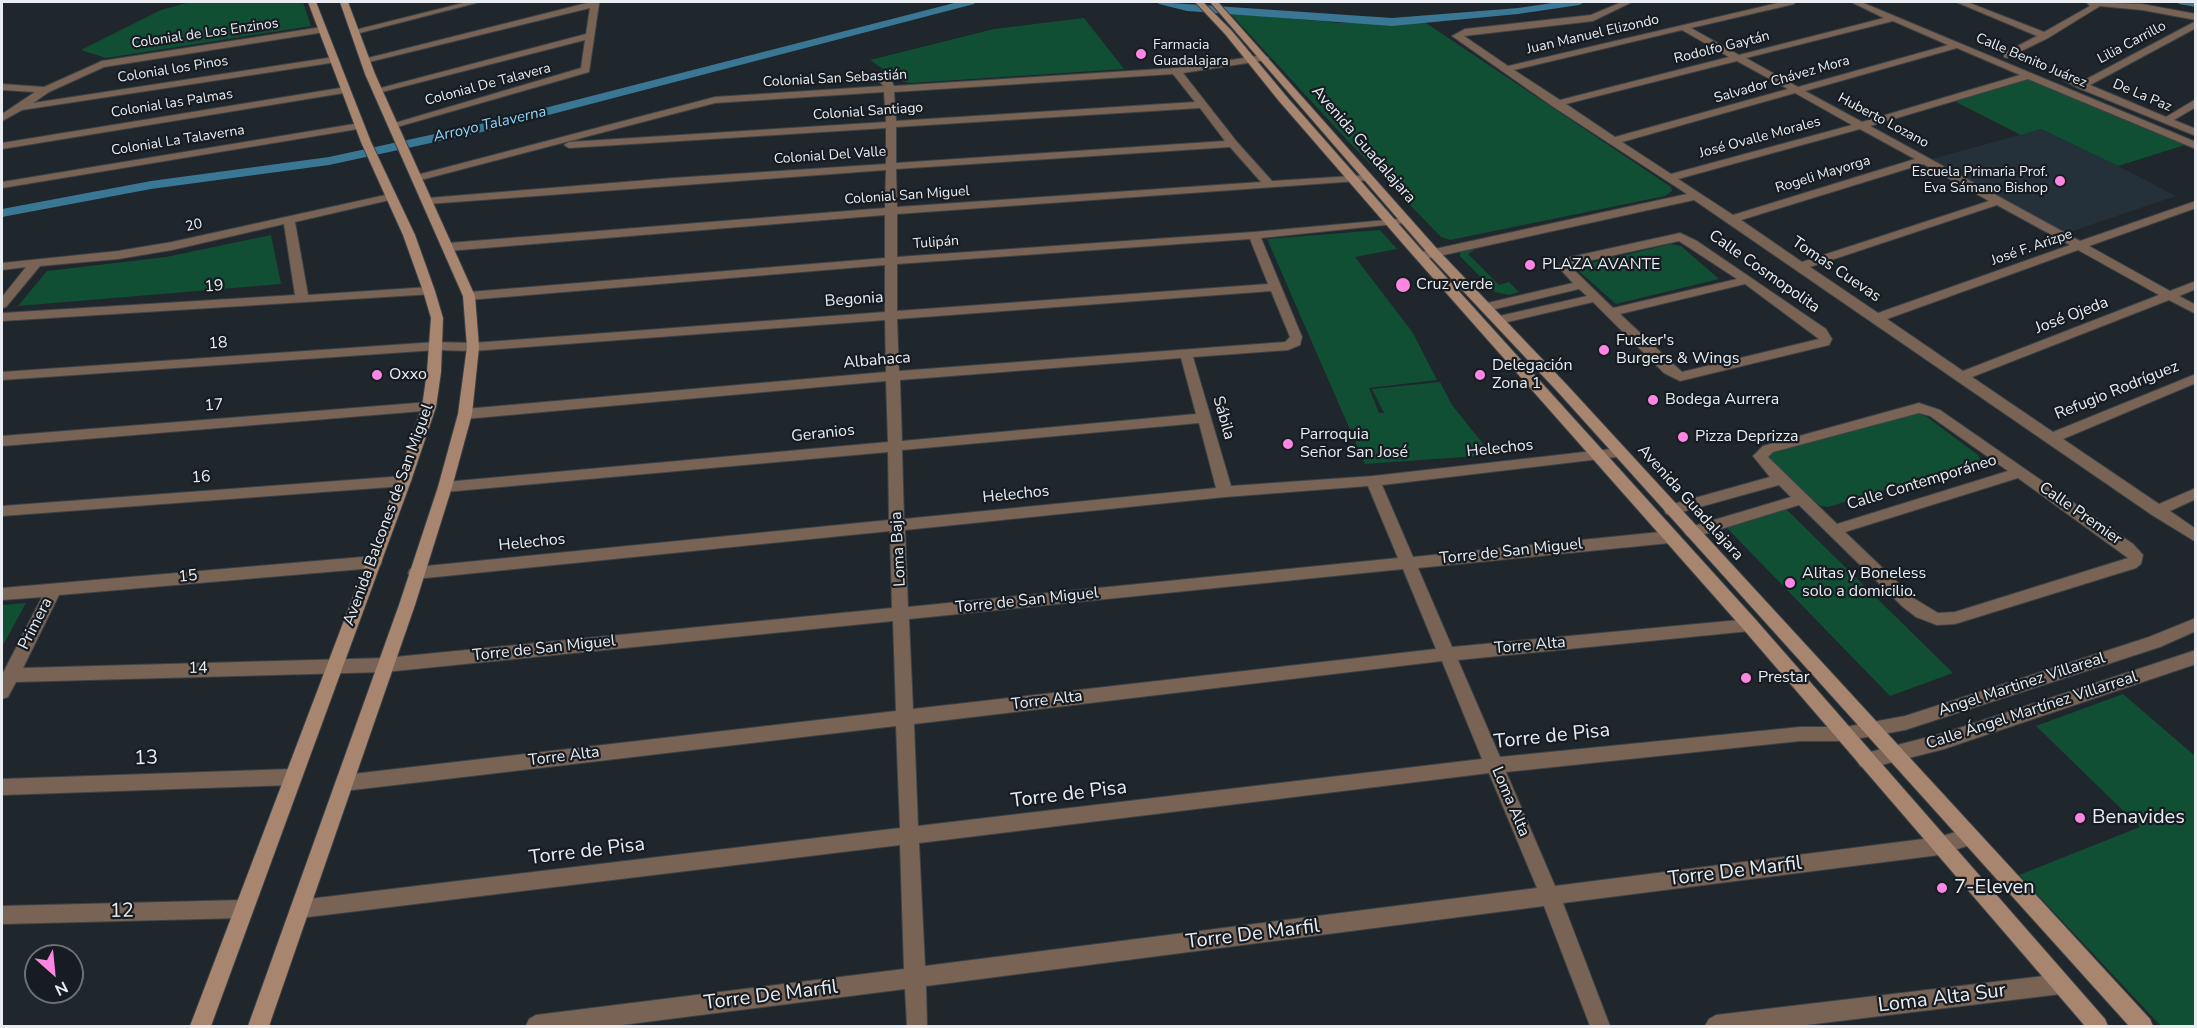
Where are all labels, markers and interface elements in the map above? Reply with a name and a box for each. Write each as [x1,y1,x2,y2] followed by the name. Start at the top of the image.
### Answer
[1525,12,1661,58] street label: Juan Manuel Elizondo
[130,15,280,53] street label: Colonial de Los Enzinos
[2095,18,2169,68] street label: Lilia Carrillo
[1672,28,1772,68] street label: Rodolfo Gaytán
[1973,30,2089,92] street label: Calle Benito Juárez
[1153,38,1229,70] place label: Farmacia Guadalajara
[1134,47,1148,61] marker: Farmacia Guadalajara
[117,53,229,87] street label: Colonial los Pinos
[1712,53,1852,107] street label: Salvador Chávez Mora
[423,60,553,110] street label: Colonial De Talavera
[762,67,908,91] street label: Colonial San Sebastián
[2110,76,2174,116] street label: De La Paz
[1307,82,1419,208] street label: Avenida Guadalajara
[110,86,234,122] street label: Colonial las Palmas
[1835,90,1931,152] street label: Huberto Lozano
[812,100,924,124] street label: Colonial Santiago
[432,103,548,147] water label: Arroyo Talaverna
[1697,114,1823,162] street label: José Ovalle Morales
[110,122,246,160] street label: Colonial La Talaverna
[773,144,887,168] street label: Colonial Del Valle
[1774,153,1872,197] street label: Rogeli Mayorga
[1912,165,2048,198] place label: Escuela Primaria Prof. Eva Sámano Bishop
[2053,174,2067,188] marker: Escuela Primaria Prof. Eva Sámano Bishop
[844,183,970,209] street label: Colonial San Miguel
[184,216,204,236] street label: 20
[1989,226,2075,270] street label: José F. Arizpe
[1705,227,1823,317] street label: Calle Cosmopolita
[912,233,960,253] street label: Tulipán
[1788,233,1884,307] street label: Tomas Cuevas
[1542,255,1660,275] place label: PLAZA AVANTE
[1523,258,1537,272] marker: PLAZA AVANTE
[1416,275,1493,295] place label: Cruz verde
[1394,276,1412,294] marker: Cruz verde
[204,277,224,297] street label: 19
[824,288,884,312] street label: Begonia
[2033,293,2111,339] street label: José Ojeda
[1616,331,1739,369] place label: Fucker's Burgers & Wings
[208,334,228,354] street label: 18
[1597,343,1611,357] marker: Fucker's Burgers & Wings
[842,348,912,374] street label: Albahaca
[1492,356,1573,394] place label: Delegación Zona 1
[2052,357,2182,425] street label: Refugio Rodríguez
[389,365,427,385] place label: Oxxo
[370,368,384,382] marker: Oxxo
[1473,368,1487,382] marker: Delegación Zona 1
[1665,390,1779,410] place label: Bodega Aurrera
[1646,393,1660,407] marker: Bodega Aurrera
[1208,394,1238,442] street label: Sábila
[204,396,224,416] street label: 17
[340,402,438,628] street label: Avenida Balcones de San Miguel
[790,421,856,447] street label: Geranios
[1300,425,1408,463] place label: Parroquia Señor San José
[1695,427,1799,447] place label: Pizza Deprizza
[1676,430,1690,444] marker: Pizza Deprizza
[1466,436,1534,462] street label: Helechos
[1281,437,1295,451] marker: Parroquia Señor San José
[1633,441,1747,565] street label: Avenida Guadalajara
[1845,451,1999,515] street label: Calle Contemporáneo
[191,468,211,488] street label: 16
[2035,478,2125,550] street label: Calle Premier
[982,482,1050,508] street label: Helechos
[887,511,911,587] street label: Loma Baja
[498,530,566,556] street label: Helechos
[1439,535,1583,569] street label: Torre de San Miguel
[1802,564,1926,602] place label: Alitas y Boneless solo a domicilio.
[178,567,198,587] street label: 15
[1783,576,1797,590] marker: Alitas y Boneless solo a domicilio.
[955,584,1099,618] street label: Torre de San Miguel
[15,595,57,653] street label: Primera
[472,632,616,666] street label: Torre de San Miguel
[1493,633,1567,659] street label: Torre Alta
[1936,649,2108,721] street label: Angel Martinez Villareal
[188,659,208,679] street label: 14
[1758,668,1810,688] place label: Prestar
[1924,668,2140,754] street label: Calle Ángel Martínez Villarreal
[1739,671,1753,685] marker: Prestar
[1010,687,1084,715] street label: Torre Alta
[1493,719,1611,755] street label: Torre de Pisa
[527,743,601,771] street label: Torre Alta
[134,747,158,771] street label: 13
[1487,764,1533,840] street label: Loma Alta
[1010,776,1128,814] street label: Torre de Pisa
[2092,806,2185,830] place label: Benavides
[2073,811,2087,825] marker: Benavides
[528,833,646,871] street label: Torre de Pisa
[1667,852,1803,892] street label: Torre De Marfil
[1954,876,2035,900] place label: 7-Eleven
[1935,881,1949,895] marker: 7-Eleven
[110,900,134,924] street label: 12
[1185,915,1321,955] street label: Torre De Marfil
[24,944,84,1004] north arrow
[51,976,72,1001] text: N
[703,976,839,1016] street label: Torre De Marfil
[1877,979,2007,1019] street label: Loma Alta Sur

